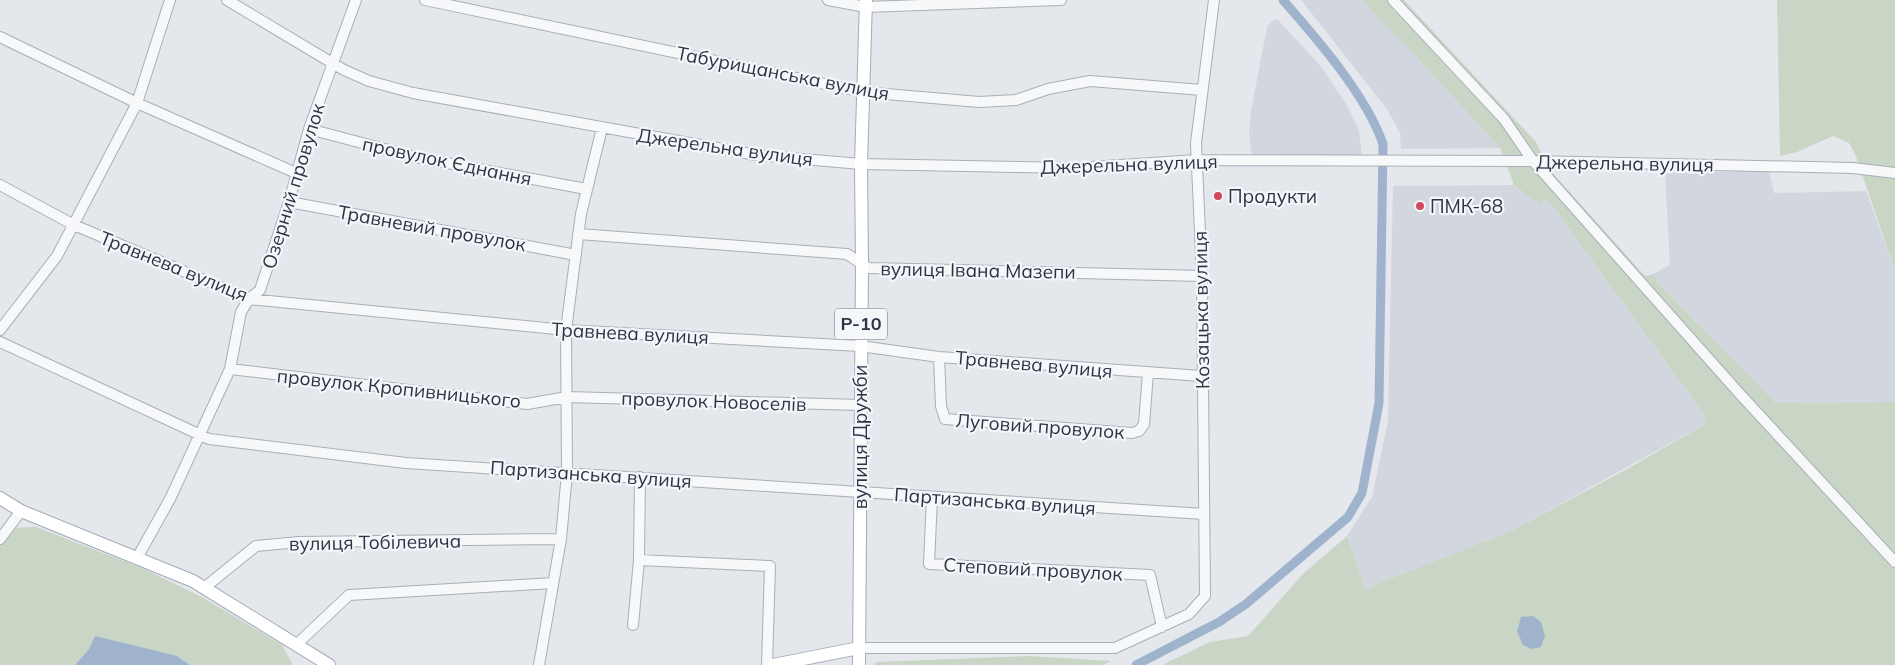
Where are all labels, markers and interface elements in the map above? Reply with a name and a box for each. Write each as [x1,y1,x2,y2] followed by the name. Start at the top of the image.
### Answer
[675,41,891,105] street label: Табурищанська вулиця
[256,99,330,272] street label: Озерний провулок
[635,123,815,171] street label: Джерельна вулиця
[360,131,534,191] street label: провулок Єднання
[1040,149,1218,179] street label: Джерельна вулиця
[1536,149,1714,177] street label: Джерельна вулиця
[1228,184,1317,208] place label: Продукти
[1212,190,1224,202] marker: Продукти
[1430,194,1503,218] place label: ПМК-68
[336,200,529,256] street label: Травневий провулок
[1414,200,1426,212] marker: ПМК-68
[96,225,252,307] street label: Травнева вулиця
[1188,231,1214,389] street label: Козацька вулиця
[880,256,1076,284] street label: вулиця Івана Мазепи
[835,308,887,339] road number: Р-10
[551,317,709,349] street label: Травнева вулиця
[954,345,1114,383] street label: Травнева вулиця
[276,363,522,413] street label: провулок Кропивницького
[848,365,872,509] street label: вулиця Дружби
[621,386,807,416] street label: провулок Новоселів
[955,408,1126,444] street label: Луговий провулок
[489,455,693,493] street label: Партизанська вулиця
[893,482,1097,520] street label: Партизанська вулиця
[289,528,461,556] street label: вулиця Тобілевича
[943,552,1124,586] street label: Степовий провулок

